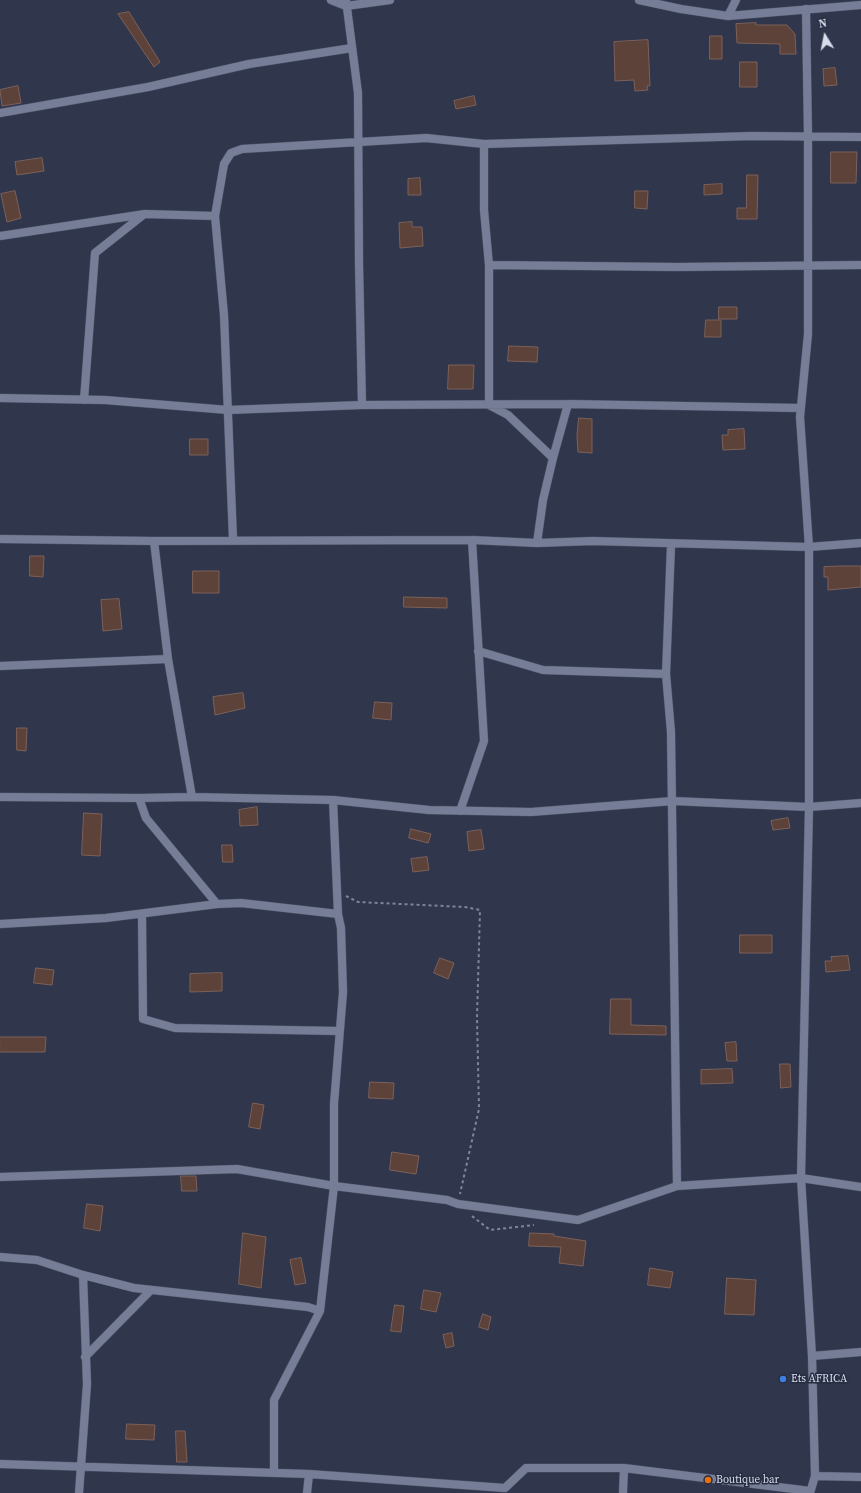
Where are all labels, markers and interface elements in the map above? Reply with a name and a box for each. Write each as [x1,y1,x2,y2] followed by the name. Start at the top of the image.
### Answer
[805,16,845,56] north arrow
[818,16,828,32] text: N
[791,1372,847,1386] place label: Ets AFRICA
[778,1374,788,1384] marker: Ets AFRICA
[716,1473,779,1487] place label: Boutique bar
[703,1475,713,1485] marker: Boutique bar

